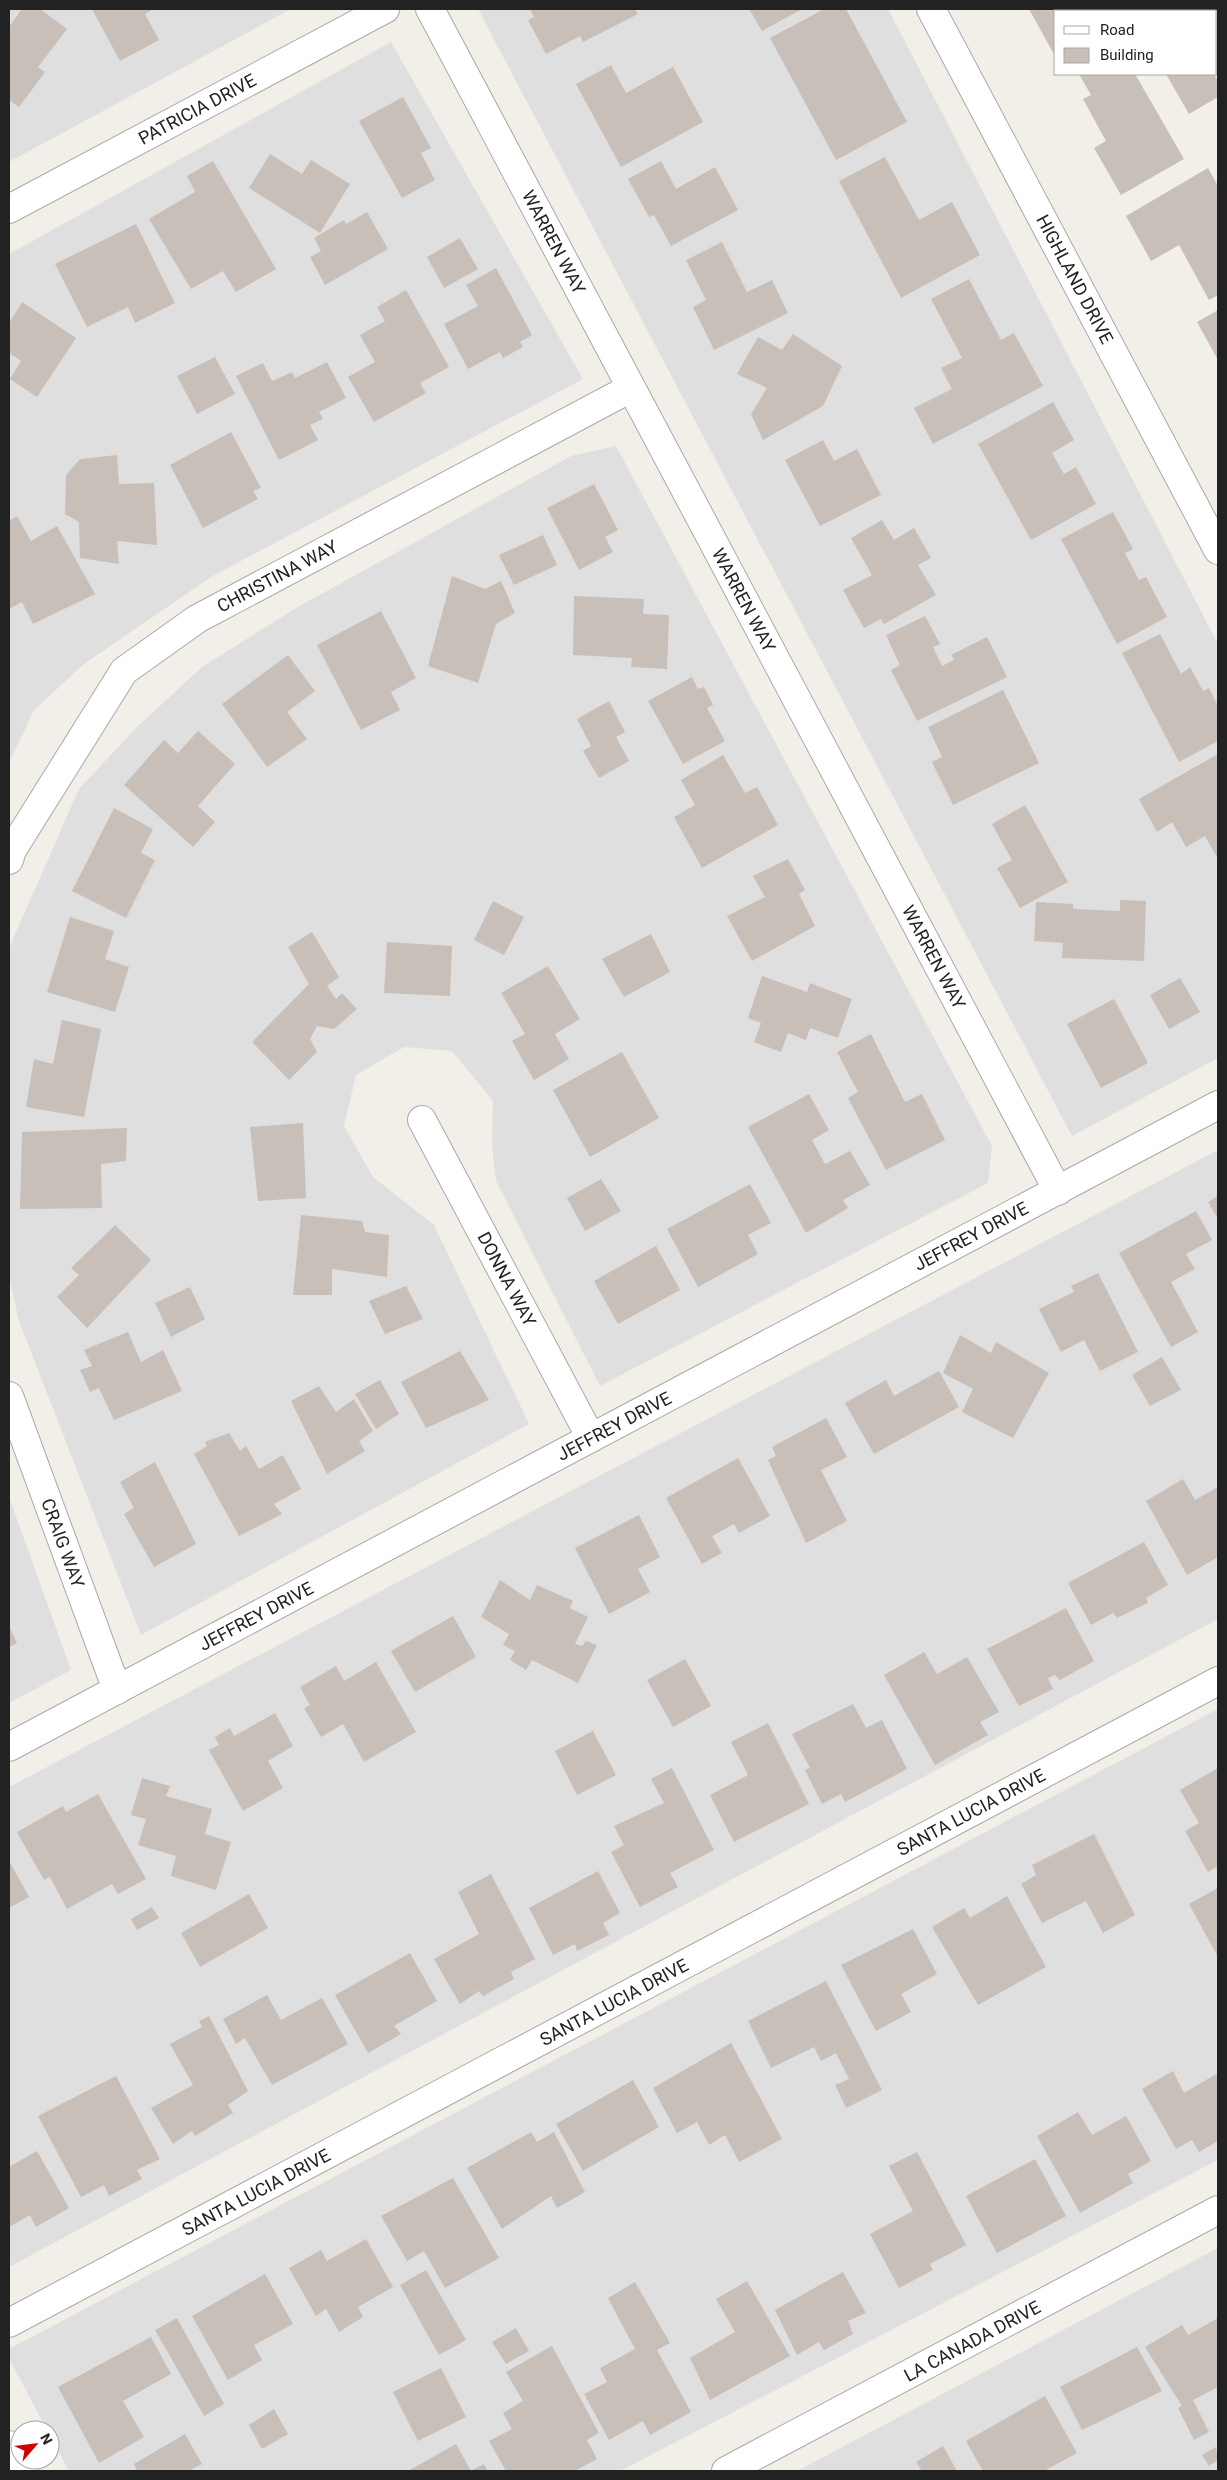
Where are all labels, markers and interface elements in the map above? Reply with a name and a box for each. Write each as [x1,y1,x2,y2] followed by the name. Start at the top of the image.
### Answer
[1054,10,1217,75] legend
[1100,21,1134,39] text: Road
[1100,46,1154,64] text: Building
[135,69,259,149] street label: PATRICIA DRIVE
[518,187,590,298] street label: WARREN WAY
[1032,211,1118,347] street label: HIGHLAND DRIVE
[213,535,341,617] street label: CHRISTINA WAY
[708,545,780,656] street label: WARREN WAY
[898,902,970,1013] street label: WARREN WAY
[910,1197,1032,1275] street label: JEFFREY DRIVE
[473,1228,541,1330] street label: DONNA WAY
[553,1387,675,1465] street label: JEFFREY DRIVE
[37,1495,89,1591] street label: CRAIG WAY
[195,1577,317,1655] street label: JEFFREY DRIVE
[893,1764,1049,1860] street label: SANTA LUCIA DRIVE
[536,1954,692,2050] street label: SANTA LUCIA DRIVE
[178,2144,334,2240] street label: SANTA LUCIA DRIVE
[900,2296,1044,2386] street label: LA CANADA DRIVE
[10,2420,60,2470] north arrow
[37,2431,56,2447] text: N

